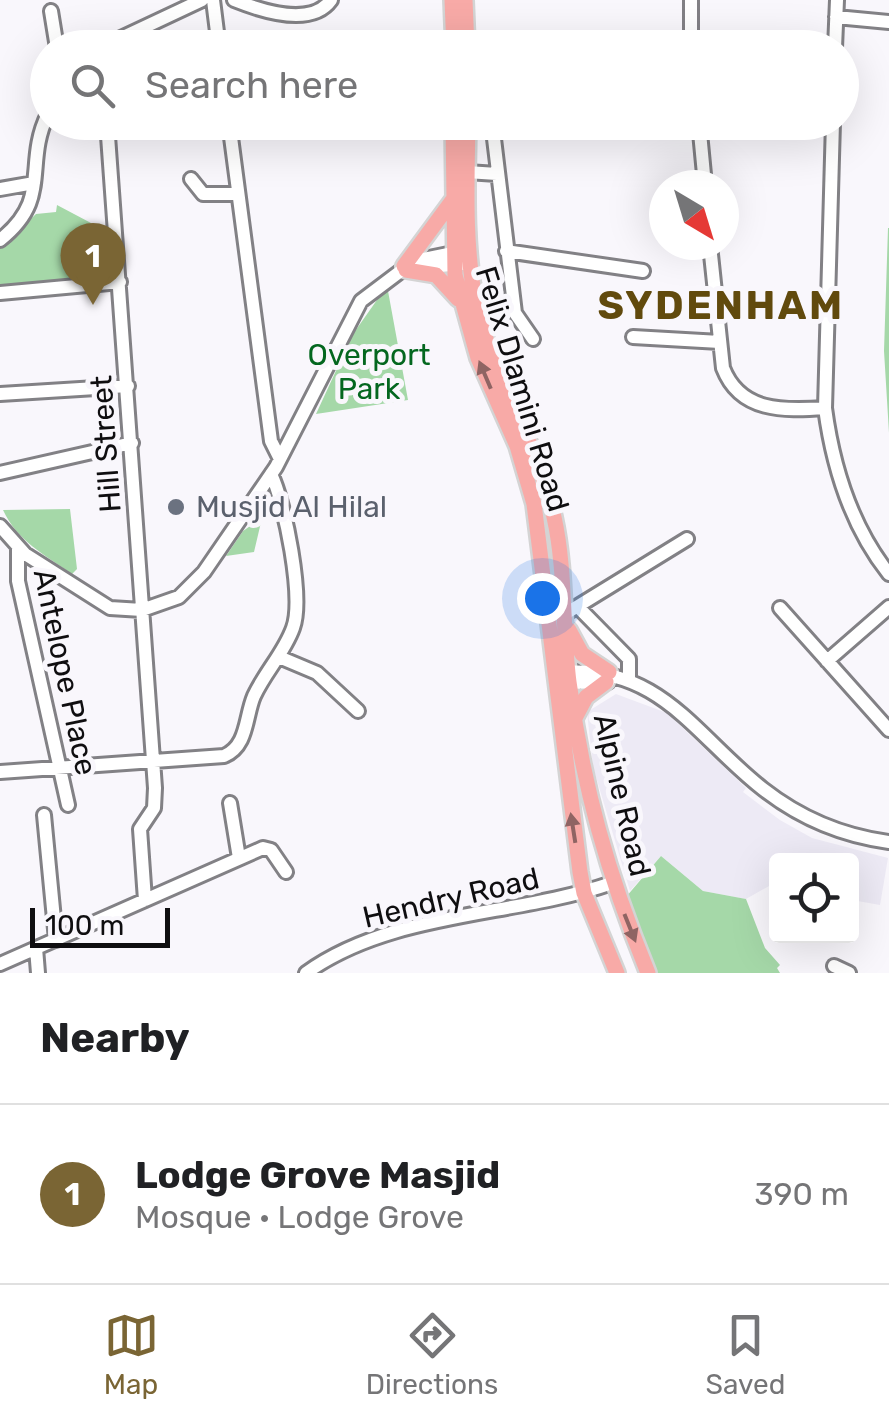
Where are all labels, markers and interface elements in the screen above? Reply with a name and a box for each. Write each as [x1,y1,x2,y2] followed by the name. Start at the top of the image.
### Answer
[30,30,859,140] search box
[65,58,120,113] icon: search
[145,62,358,108] text: Search here
[649,170,739,260] north arrow
[61,222,126,305] pin: 1
[468,262,576,516] street label: Felix Dlamini Road
[597,282,845,329] district label: SYDENHAM
[308,337,431,407] park label: Overport Park
[477,360,493,390] one-way arrow
[83,374,129,514] street label: Hill Street
[196,489,387,525] place label: Musjid Al Hilal
[165,496,187,518] marker: Musjid Al Hilal
[26,566,104,778] street label: Antelope Place
[517,573,568,624] your location
[586,710,658,880] street label: Alpine Road
[565,812,581,843] one-way arrow
[769,853,859,943] map controls
[769,853,859,943] button: locate
[359,860,543,936] street label: Hendry Road
[30,903,170,948] scale bar
[45,909,124,942] text: 100 m
[622,913,638,943] one-way arrow
[40,1013,190,1063] text: Nearby
[135,1152,500,1198] text: Lodge Grove Masjid
[65,1175,80,1213] text: 1
[754,1175,849,1213] text: 390 m
[135,1198,464,1236] text: Mosque · Lodge Grove
[104,1308,159,1401] tab: Map
[366,1308,498,1401] tab: Directions
[705,1308,785,1401] tab: Saved

